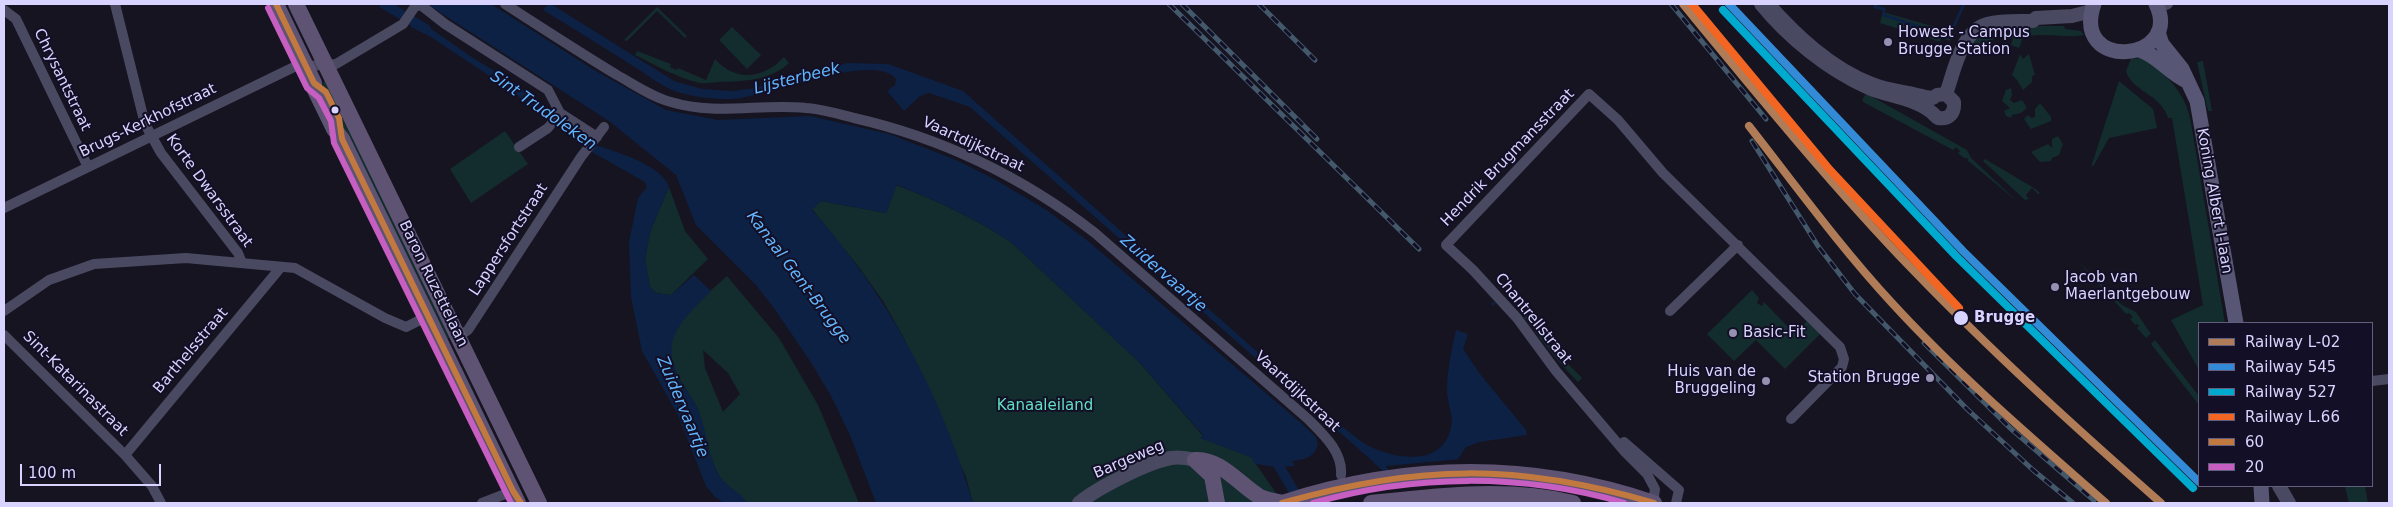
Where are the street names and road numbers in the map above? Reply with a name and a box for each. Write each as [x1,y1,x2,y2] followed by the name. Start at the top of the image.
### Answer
[29,26,95,134] street label: Chrysantstraat
[77,80,219,162] street label: Brugs-Kerkhofstraat
[1438,86,1578,230] street label: Hendrik Brugmansstraat
[919,114,1027,176] street label: Vaartdijkstraat
[2192,127,2236,275] street label: Koning Albert I-laan
[162,131,256,251] street label: Korte Dwarsstraat
[466,180,552,300] street label: Lappersfortstraat
[395,218,471,350] street label: Baron Ruzettelaan
[1491,270,1575,368] street label: Chantrellstraat
[150,304,232,398] street label: Barthelsstraat
[19,328,131,440] street label: Sint-Katarinastraat
[1251,348,1343,436] street label: Vaartdijkstraat
[1091,437,1167,483] street label: Bargeweg

